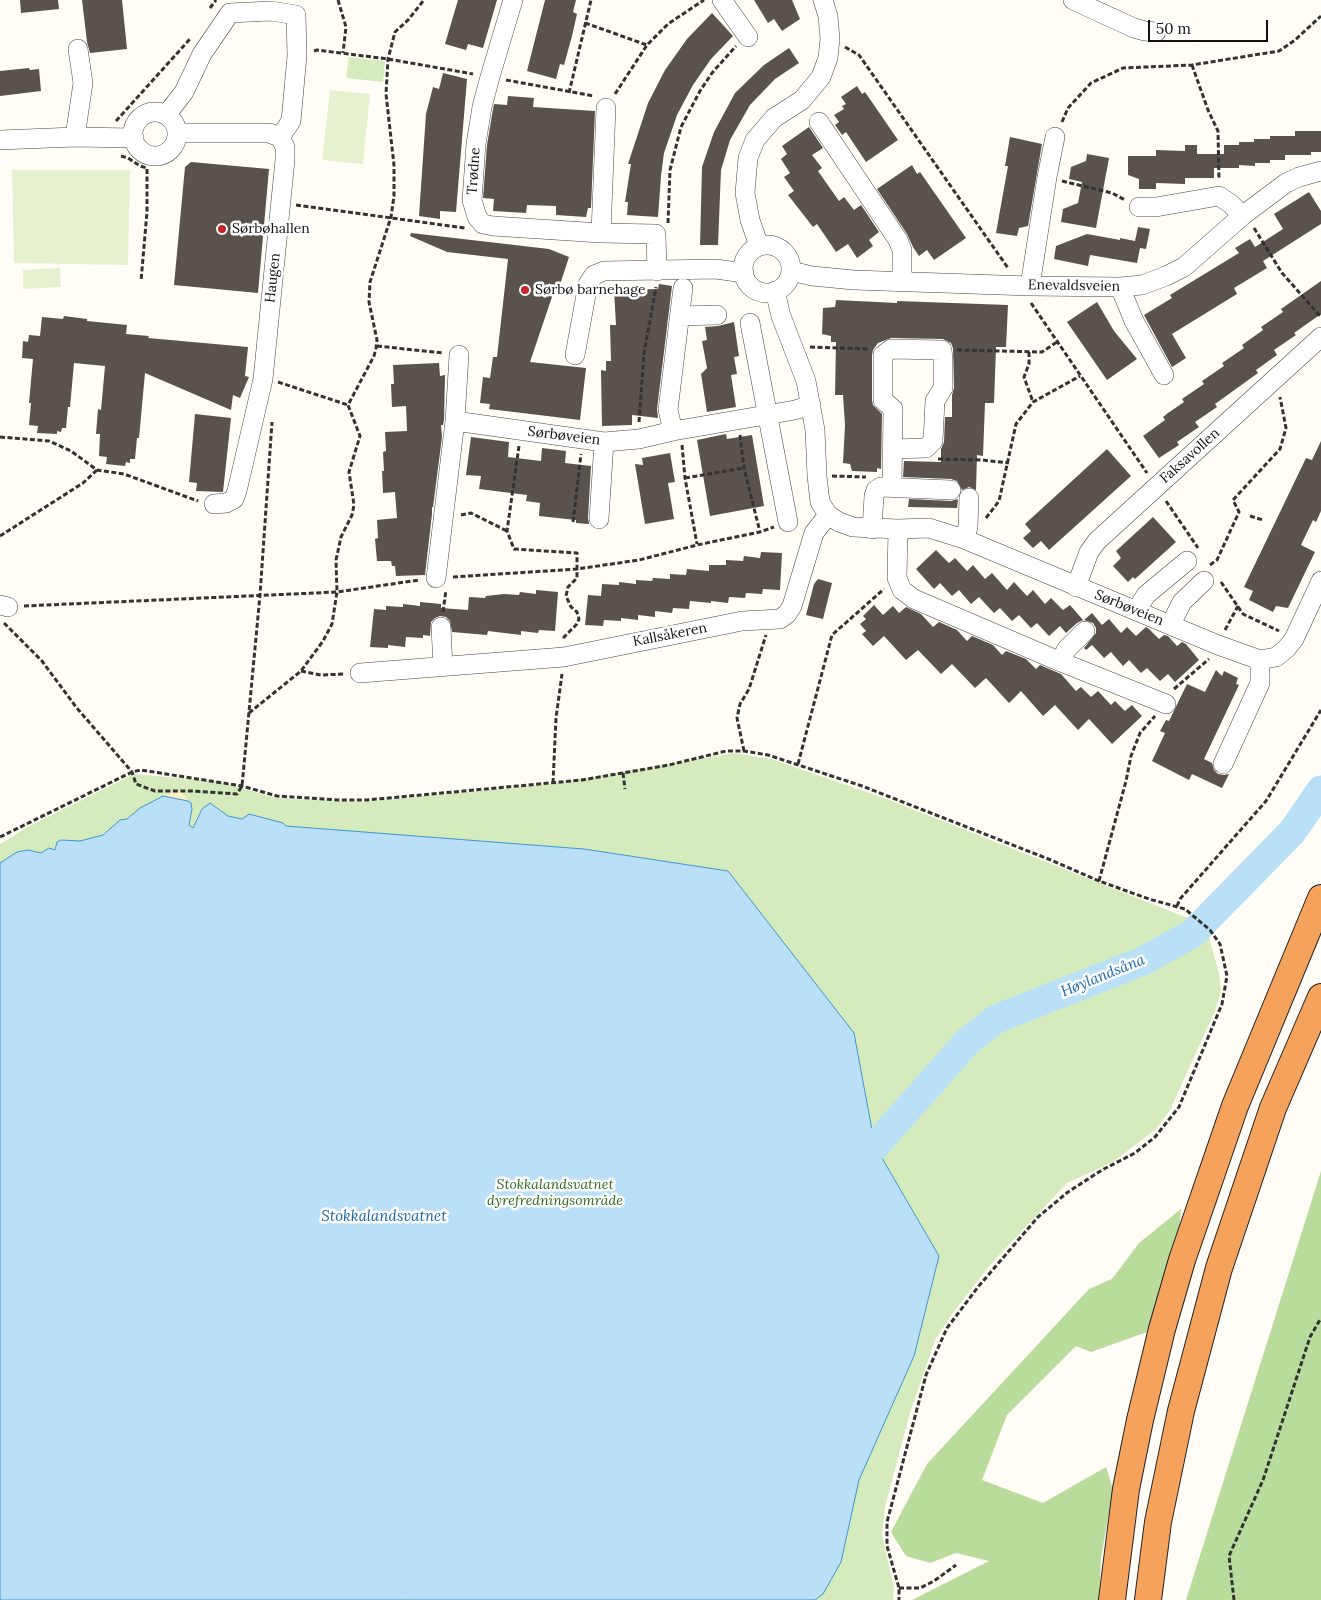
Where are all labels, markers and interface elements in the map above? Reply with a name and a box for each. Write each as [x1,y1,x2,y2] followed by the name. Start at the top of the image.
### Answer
[1151,10,1271,42] scale bar
[1156,19,1191,38] text: 50 m
[464,147,484,195] street label: Trødne
[232,221,310,237] place label: Sørbøhallen
[216,223,228,235] marker: Sørbøhallen
[262,252,284,304] street label: Haugen
[1028,277,1120,295] street label: Enevaldsveien
[535,282,646,298] place label: Sørbø barnehage
[519,284,531,296] marker: Sørbø barnehage
[527,423,601,449] street label: Sørbøveien
[1157,425,1223,487] street label: Faksavollen
[1092,587,1166,629] street label: Sørbøveien
[632,620,708,650] street label: Kallsåkeren
[1058,951,1148,1001] water label: Høylandsåna
[487,1177,623,1210] park label: Stokkalandsvatnet dyrefredningsområde
[321,1208,447,1226] water label: Stokkalandsvatnet

